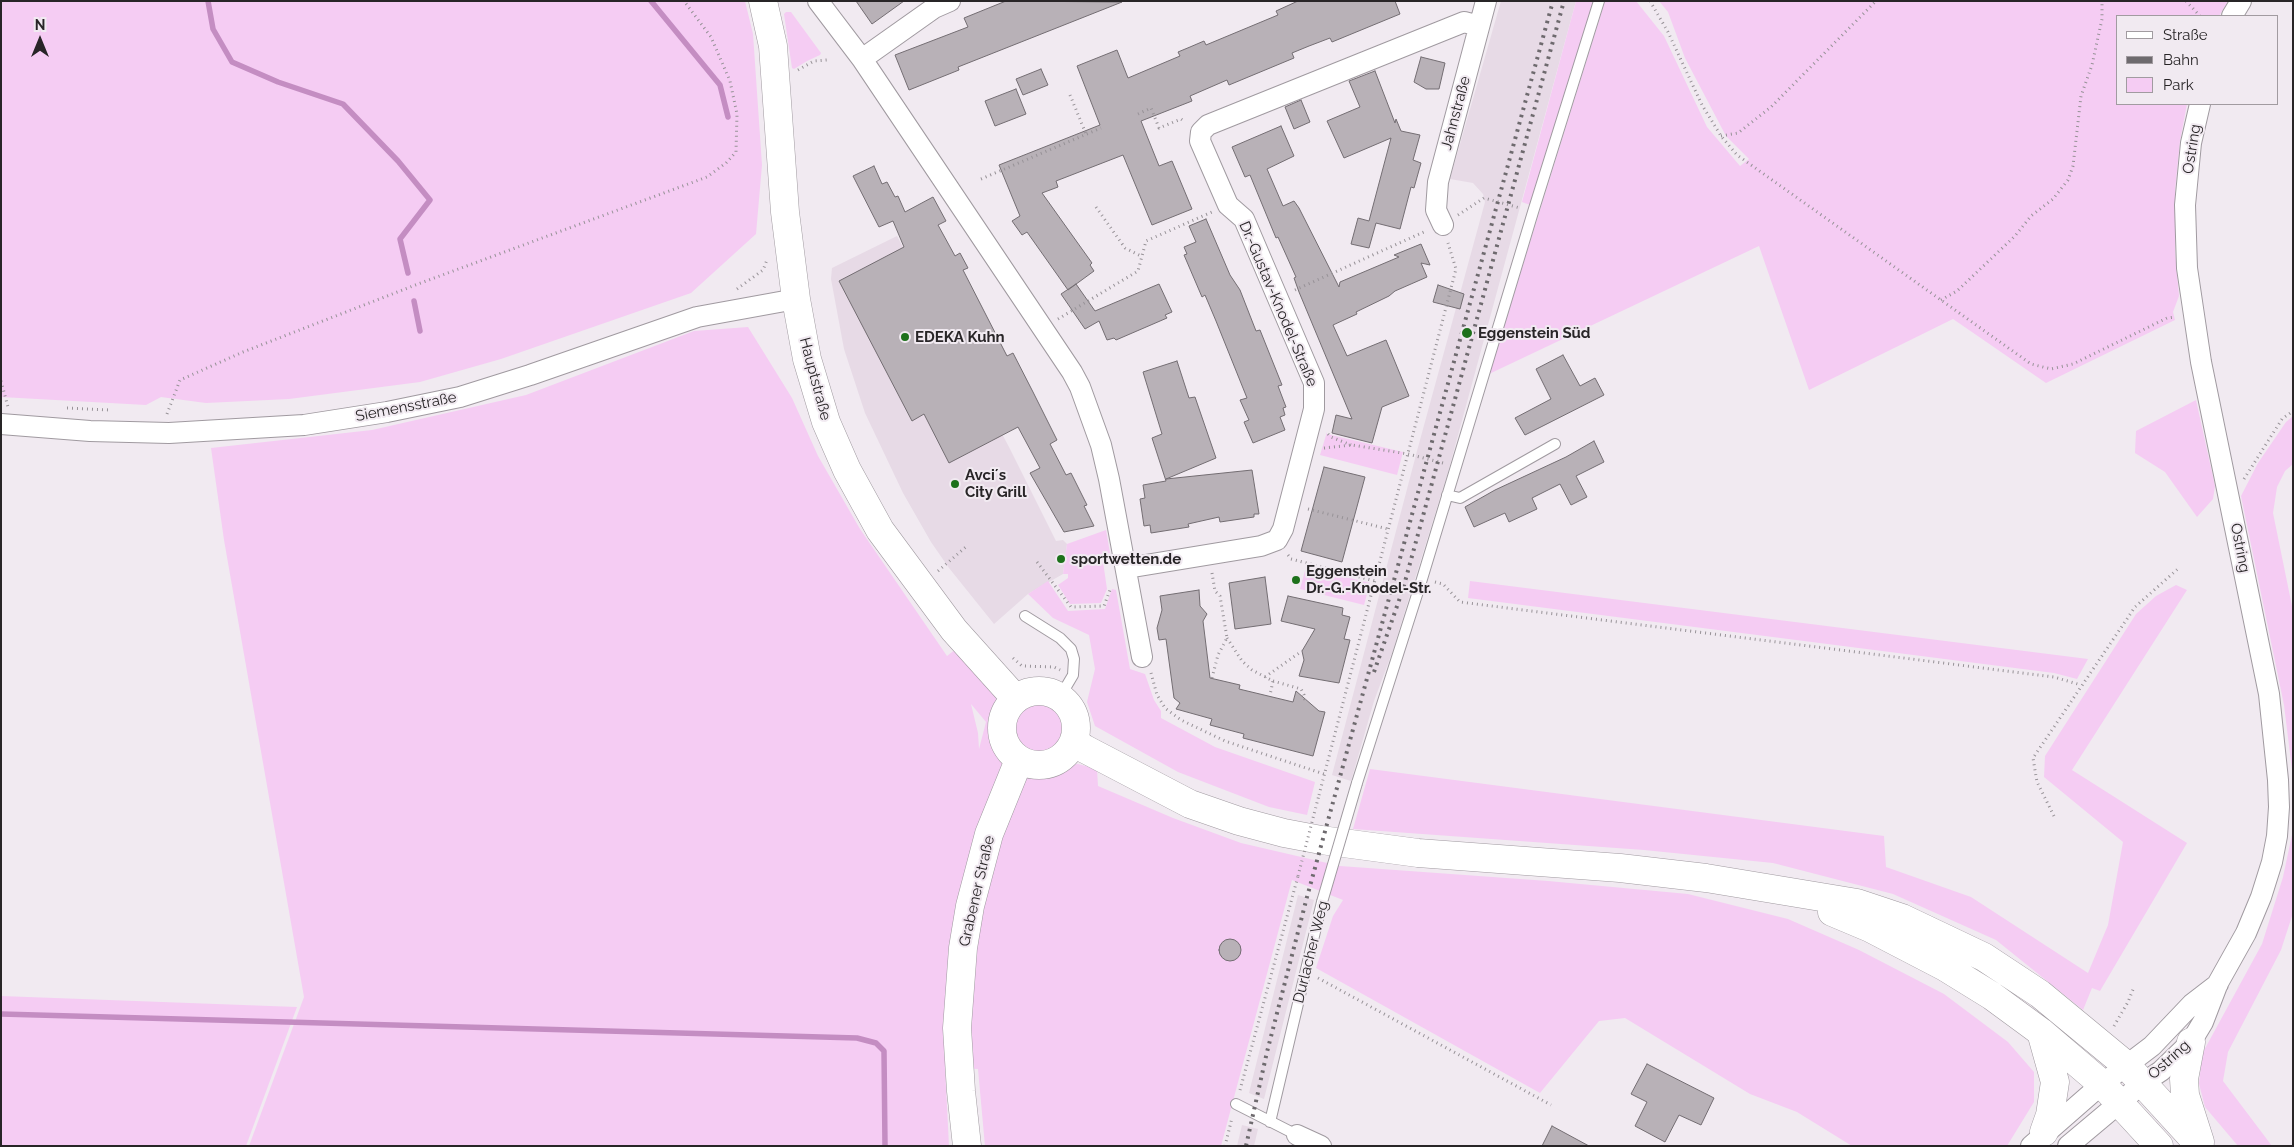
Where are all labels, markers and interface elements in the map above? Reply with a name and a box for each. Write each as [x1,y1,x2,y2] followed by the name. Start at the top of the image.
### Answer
[15,15,65,65] north arrow
[2116,15,2279,105] legend
[35,17,45,33] text: N
[2163,26,2207,44] text: Straße
[2163,51,2199,69] text: Bahn
[1438,74,1474,152] street label: Jahnstraße
[2163,76,2194,94] text: Park
[2179,123,2205,175] street label: Ostring
[1235,219,1321,389] street label: Dr.-Gustav-Knodel-Straße
[1478,324,1591,342] place label: Eggenstein Süd
[1460,326,1474,340] marker: Eggenstein Süd
[915,328,1005,346] place label: EDEKA Kuhn
[899,331,911,343] marker: EDEKA Kuhn
[795,336,835,422] street label: Hauptstraße
[354,388,458,426] street label: Siemensstraße
[965,466,1027,501] place label: Avci´s City Grill
[949,478,961,490] marker: Avci´s City Grill
[2226,522,2254,574] street label: Ostring
[1071,550,1181,568] place label: sportwetten.de
[1055,553,1067,565] marker: sportwetten.de
[1306,562,1431,597] place label: Eggenstein Dr.-G.-Knodel-Str.
[1290,574,1302,586] marker: Eggenstein Dr.-G.-Knodel-Str.
[955,834,999,948] street label: Grabener Straße
[1290,899,1332,1005] street label: Durlacher Weg
[2144,1037,2194,1083] street label: Ostring

